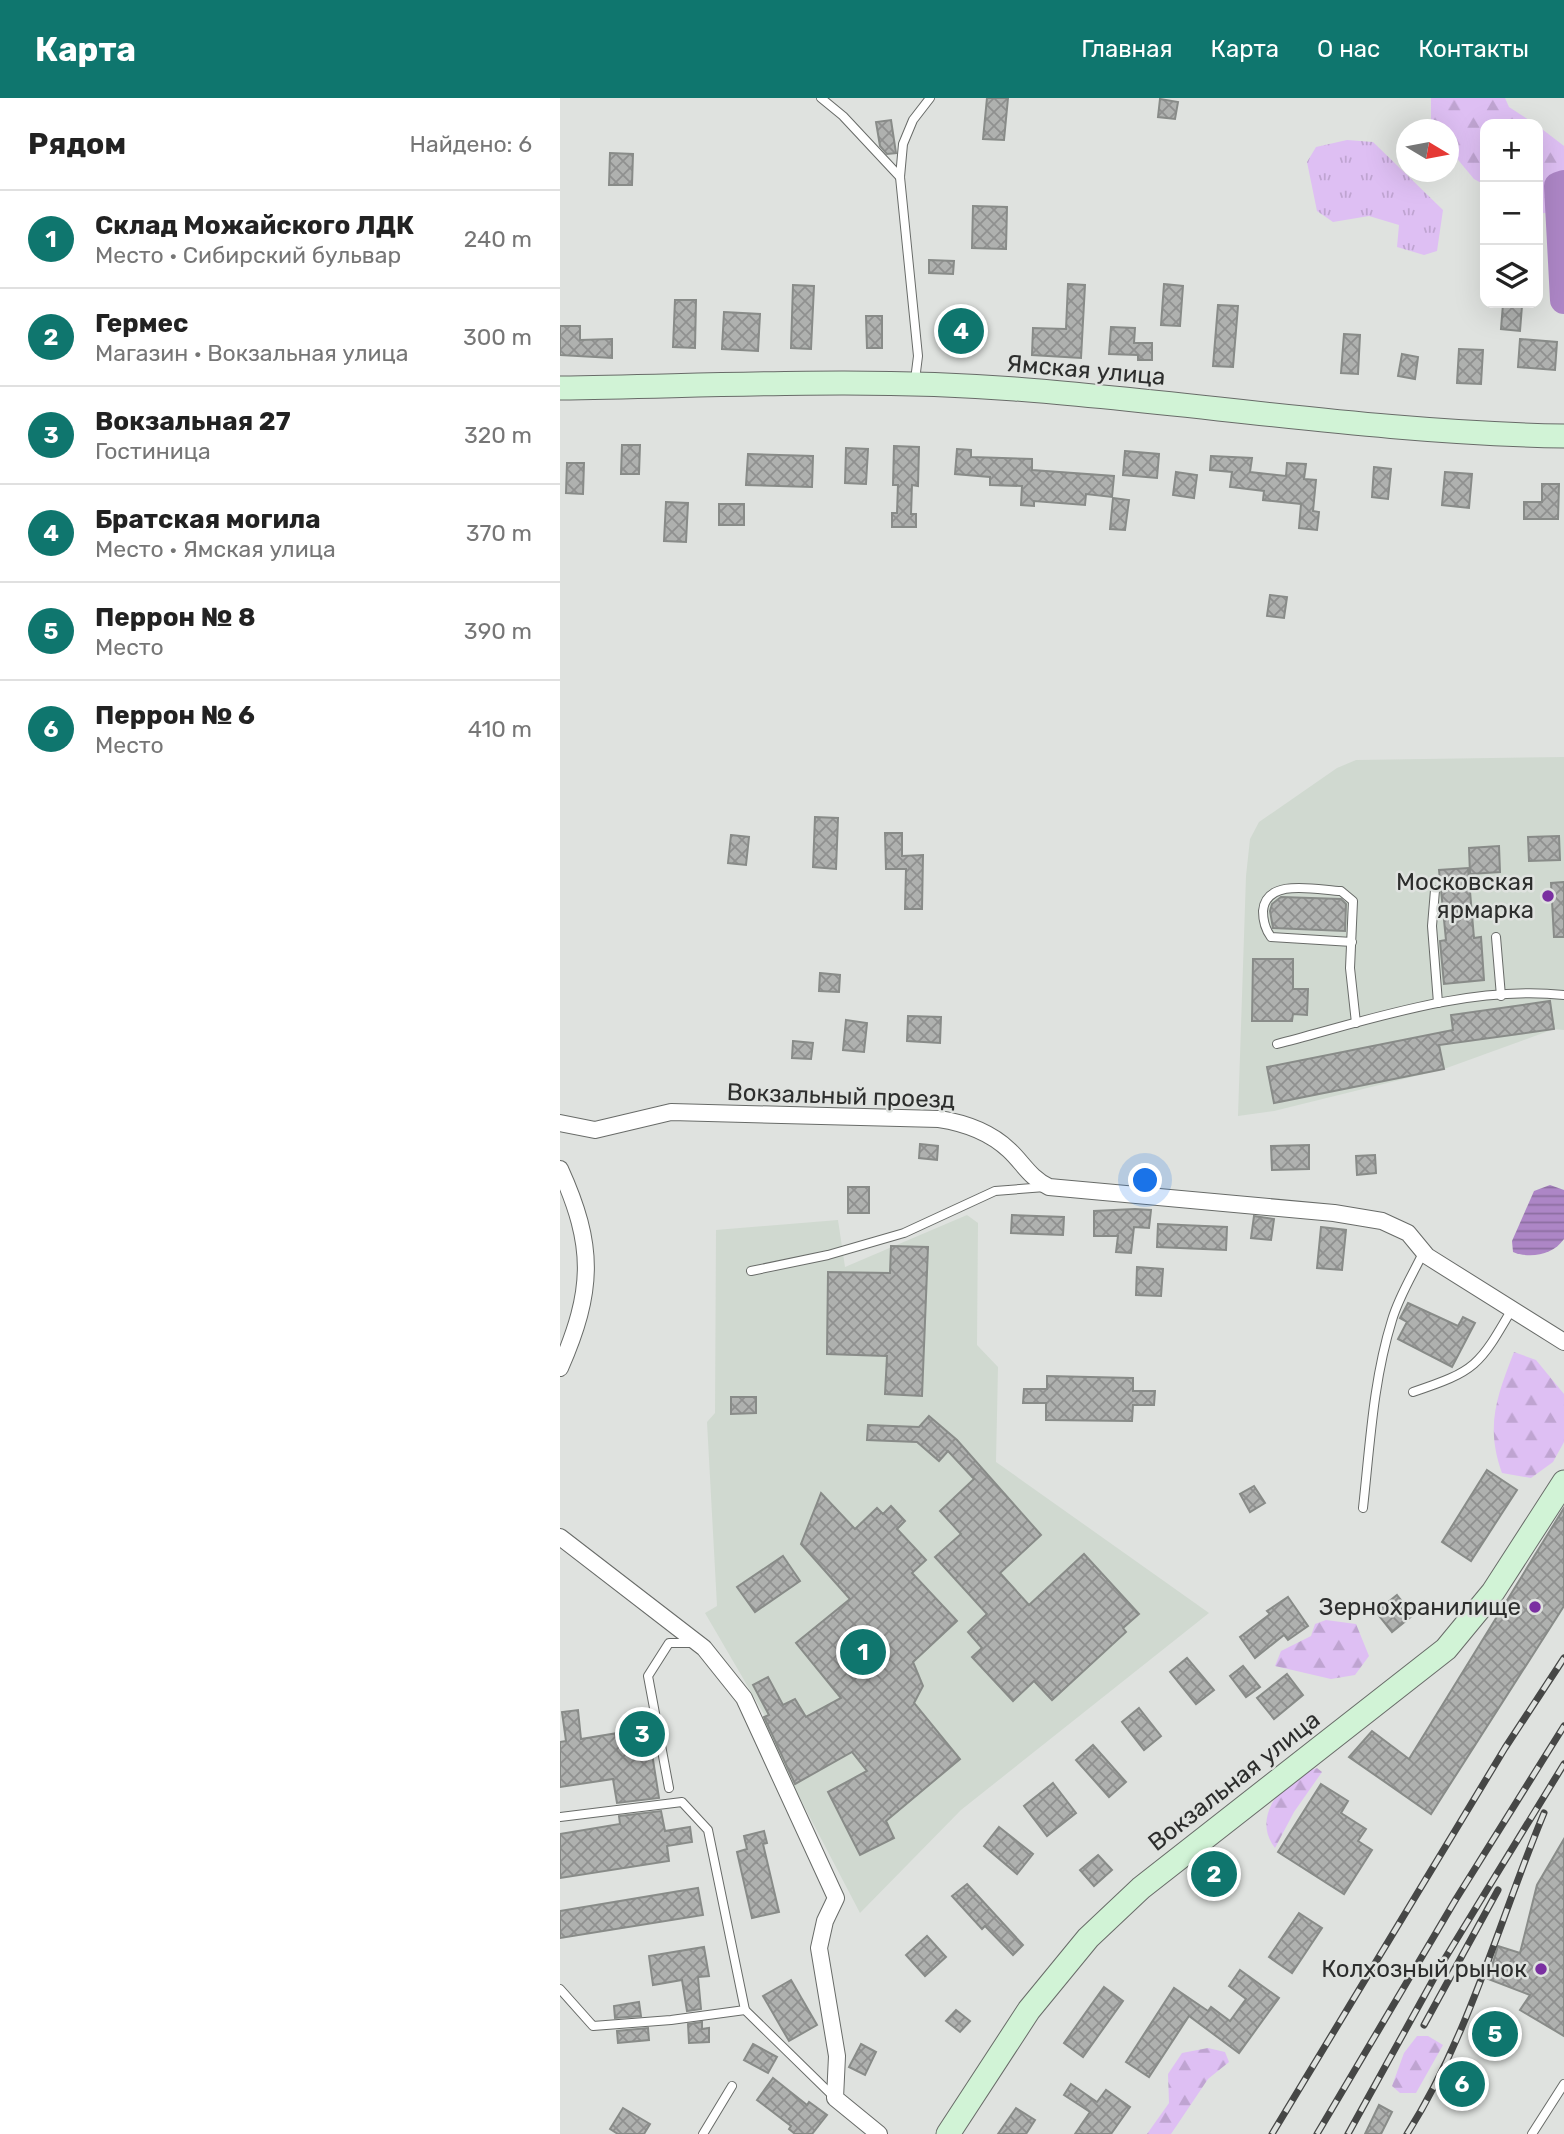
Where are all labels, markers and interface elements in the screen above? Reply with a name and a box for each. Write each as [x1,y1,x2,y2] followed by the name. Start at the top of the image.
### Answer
[35,30,136,69] text: Карта
[1081,35,1173,63] text: Главная
[1211,35,1279,63] text: Карта
[1317,35,1380,63] text: О нас
[1418,35,1529,63] text: Контакты
[1396,119,1459,182] north arrow
[1480,119,1543,308] map controls
[1480,119,1543,182] button: +
[28,126,126,162] text: Рядом
[410,130,532,158] text: Найдено: 6
[1480,182,1543,245] button: −
[95,210,414,241] text: Склад Можайского ЛДК
[45,225,57,253] text: 1
[464,225,532,253] text: 240 m
[95,241,401,269] text: Место · Сибирский бульвар
[1480,245,1543,308] button: layers
[938,305,984,357] pin: 4
[95,308,188,339] text: Гермес
[44,323,58,351] text: 2
[463,323,532,351] text: 300 m
[95,339,408,367] text: Магазин · Вокзальная улица
[1005,349,1167,391] street label: Ямская улица
[95,406,291,437] text: Вокзальная 27
[43,421,59,449] text: 3
[464,421,532,449] text: 320 m
[95,437,211,465] text: Гостиница
[95,504,321,535] text: Братская могила
[43,519,59,547] text: 4
[466,519,532,547] text: 370 m
[95,535,336,563] text: Место · Ямская улица
[95,602,256,633] text: Перрон № 8
[44,617,58,645] text: 5
[464,617,532,645] text: 390 m
[95,633,164,661] text: Место
[95,700,255,731] text: Перрон № 6
[44,715,58,743] text: 6
[468,715,532,743] text: 410 m
[95,731,164,759] text: Место
[1396,868,1534,924] place label: Московская ярмарка
[1540,888,1556,904] marker: Московская ярмарка
[726,1078,956,1114] street label: Вокзальный проезд
[1128,1163,1162,1197] your location
[1319,1593,1521,1621] place label: Зернохранилище
[1527,1599,1543,1615] marker: Зернохранилище
[840,1626,886,1678] pin: 1
[1143,1705,1325,1857] street label: Вокзальная улица
[619,1708,665,1760] pin: 3
[1191,1848,1237,1900] pin: 2
[1321,1955,1527,1983] place label: Колхозный рынок
[1533,1961,1549,1977] marker: Колхозный рынок
[1472,2008,1518,2060] pin: 5
[1439,2058,1485,2110] pin: 6

